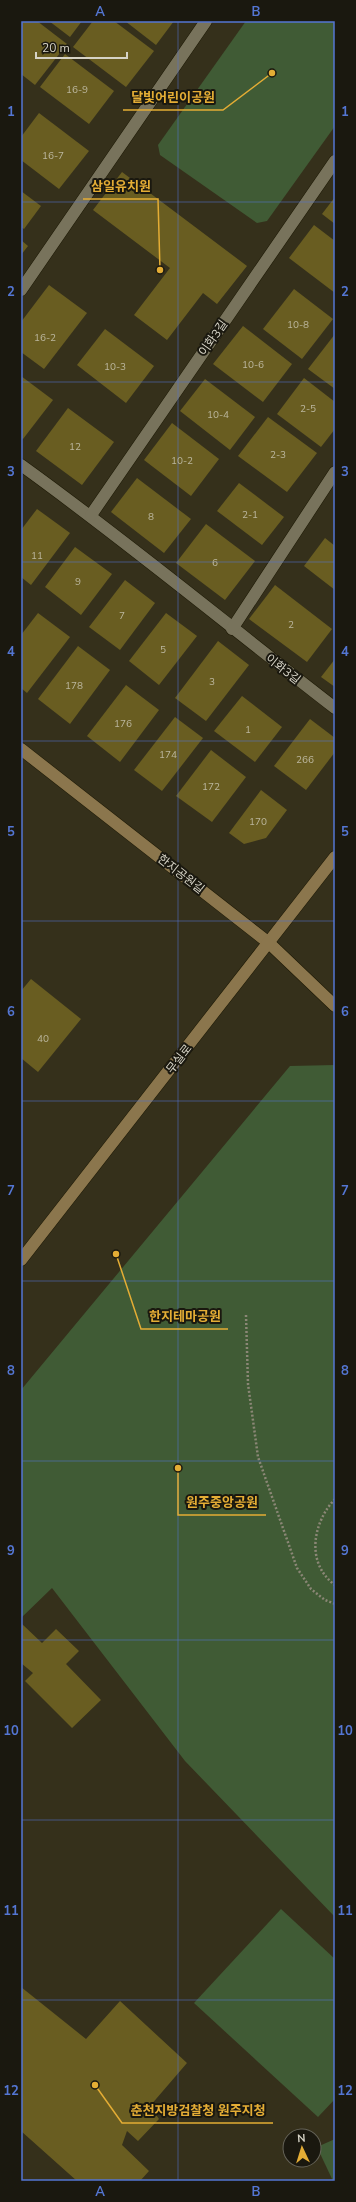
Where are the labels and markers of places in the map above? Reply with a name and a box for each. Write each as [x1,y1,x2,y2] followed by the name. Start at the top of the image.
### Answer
[123,85,223,110] callout: 달빛어린이공원
[83,174,158,199] callout: 삼일유치원
[141,1304,228,1329] callout: 한지테마공원
[178,1490,266,1515] callout: 원주중앙공원
[122,2098,273,2123] callout: 춘천지방검찰청 원주지청

